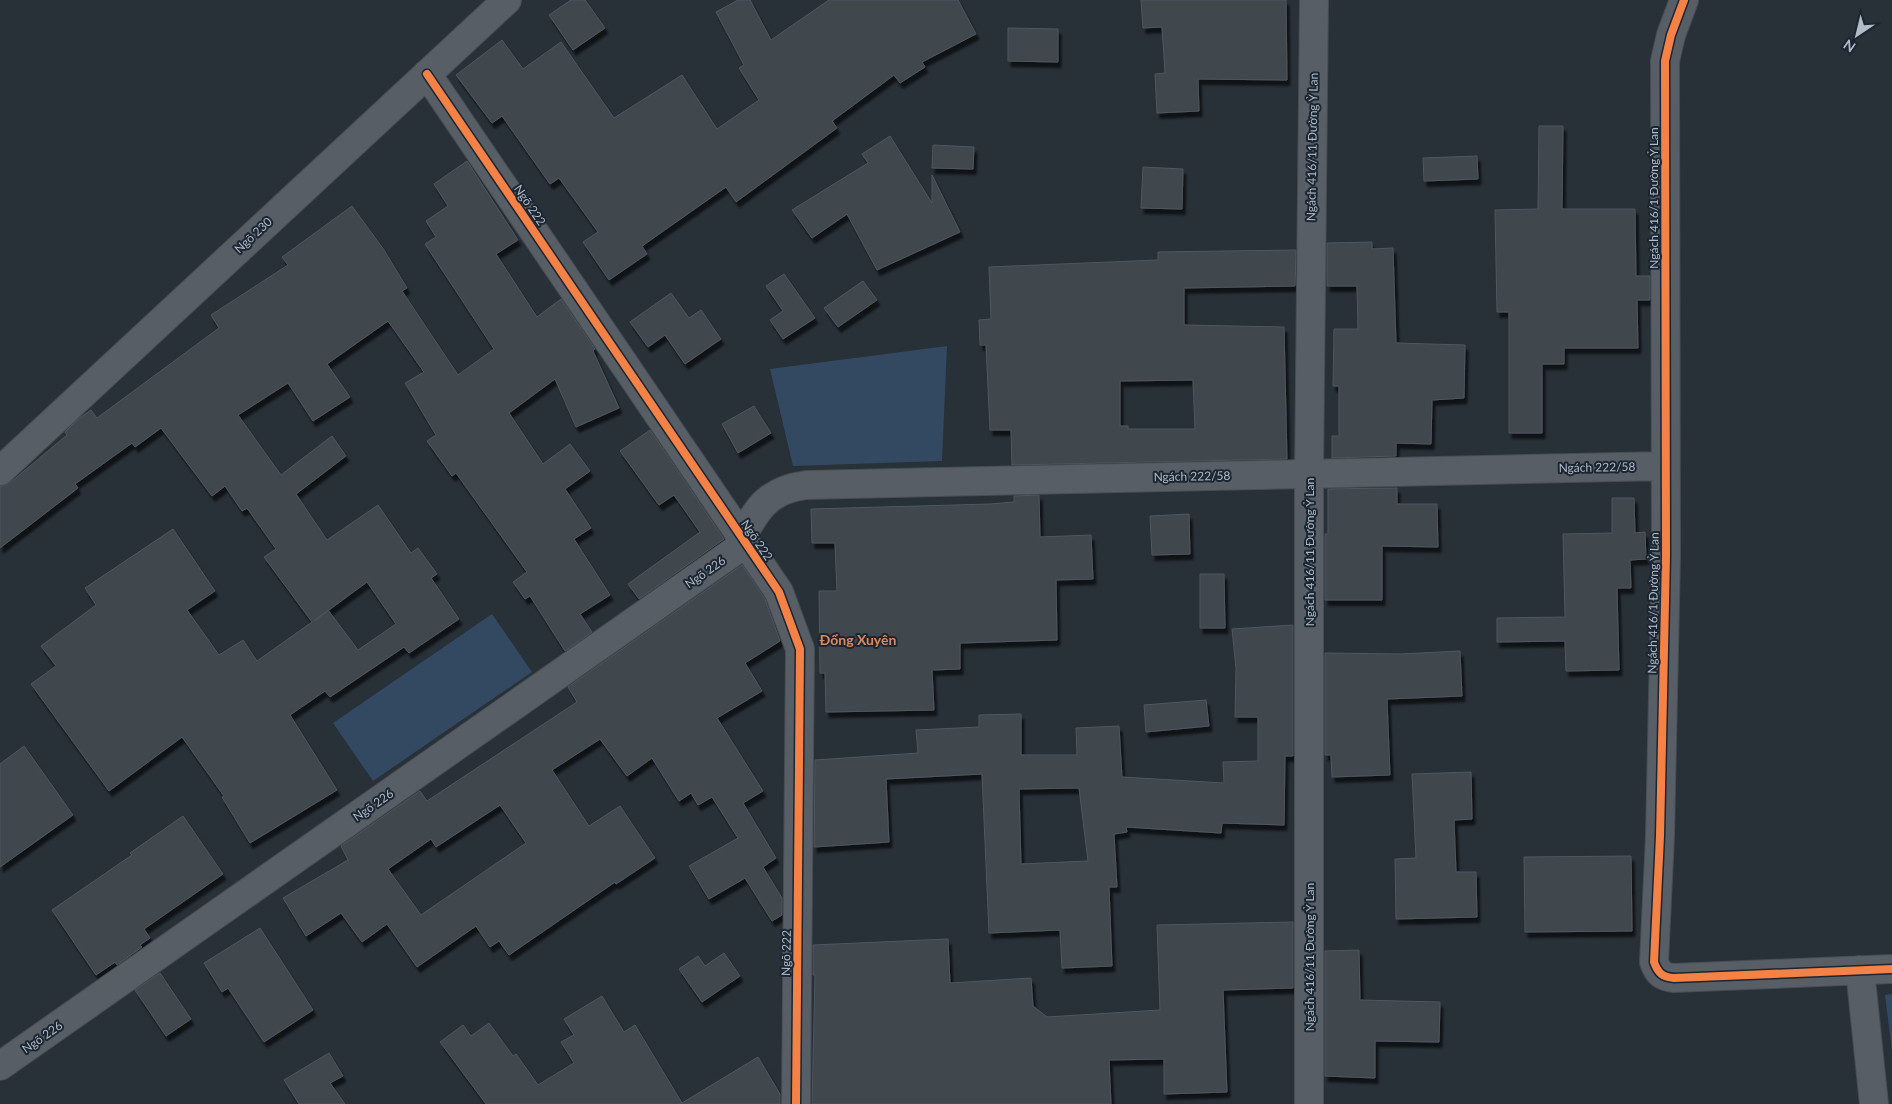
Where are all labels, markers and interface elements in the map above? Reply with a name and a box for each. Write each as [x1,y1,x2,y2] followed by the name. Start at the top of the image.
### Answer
[1832,10,1882,60] north arrow
[1840,36,1859,56] text: N
[1303,73,1321,221] street label: Ngách 416/11 Đường Ỷ Lan
[1646,127,1661,269] street label: Ngách 416/1 Đường Ỷ Lan
[511,182,549,228] street label: Ngõ 222
[231,214,275,256] street label: Ngõ 230
[1558,459,1636,475] street label: Ngách 222/58
[1153,468,1231,484] street label: Ngách 222/58
[1302,478,1317,626] street label: Ngách 416/11 Đường Ỷ Lan
[738,517,776,563] street label: Ngõ 222
[1644,532,1662,674] street label: Ngách 416/1 Đường Ỷ Lan
[682,553,728,591] street label: Ngõ 226
[820,631,896,648] district label: Đổng Xuyên
[350,786,396,824] street label: Ngõ 226
[1302,883,1317,1031] street label: Ngách 416/11 Đường Ỷ Lan
[778,930,794,976] street label: Ngõ 222
[19,1018,65,1056] street label: Ngõ 226

